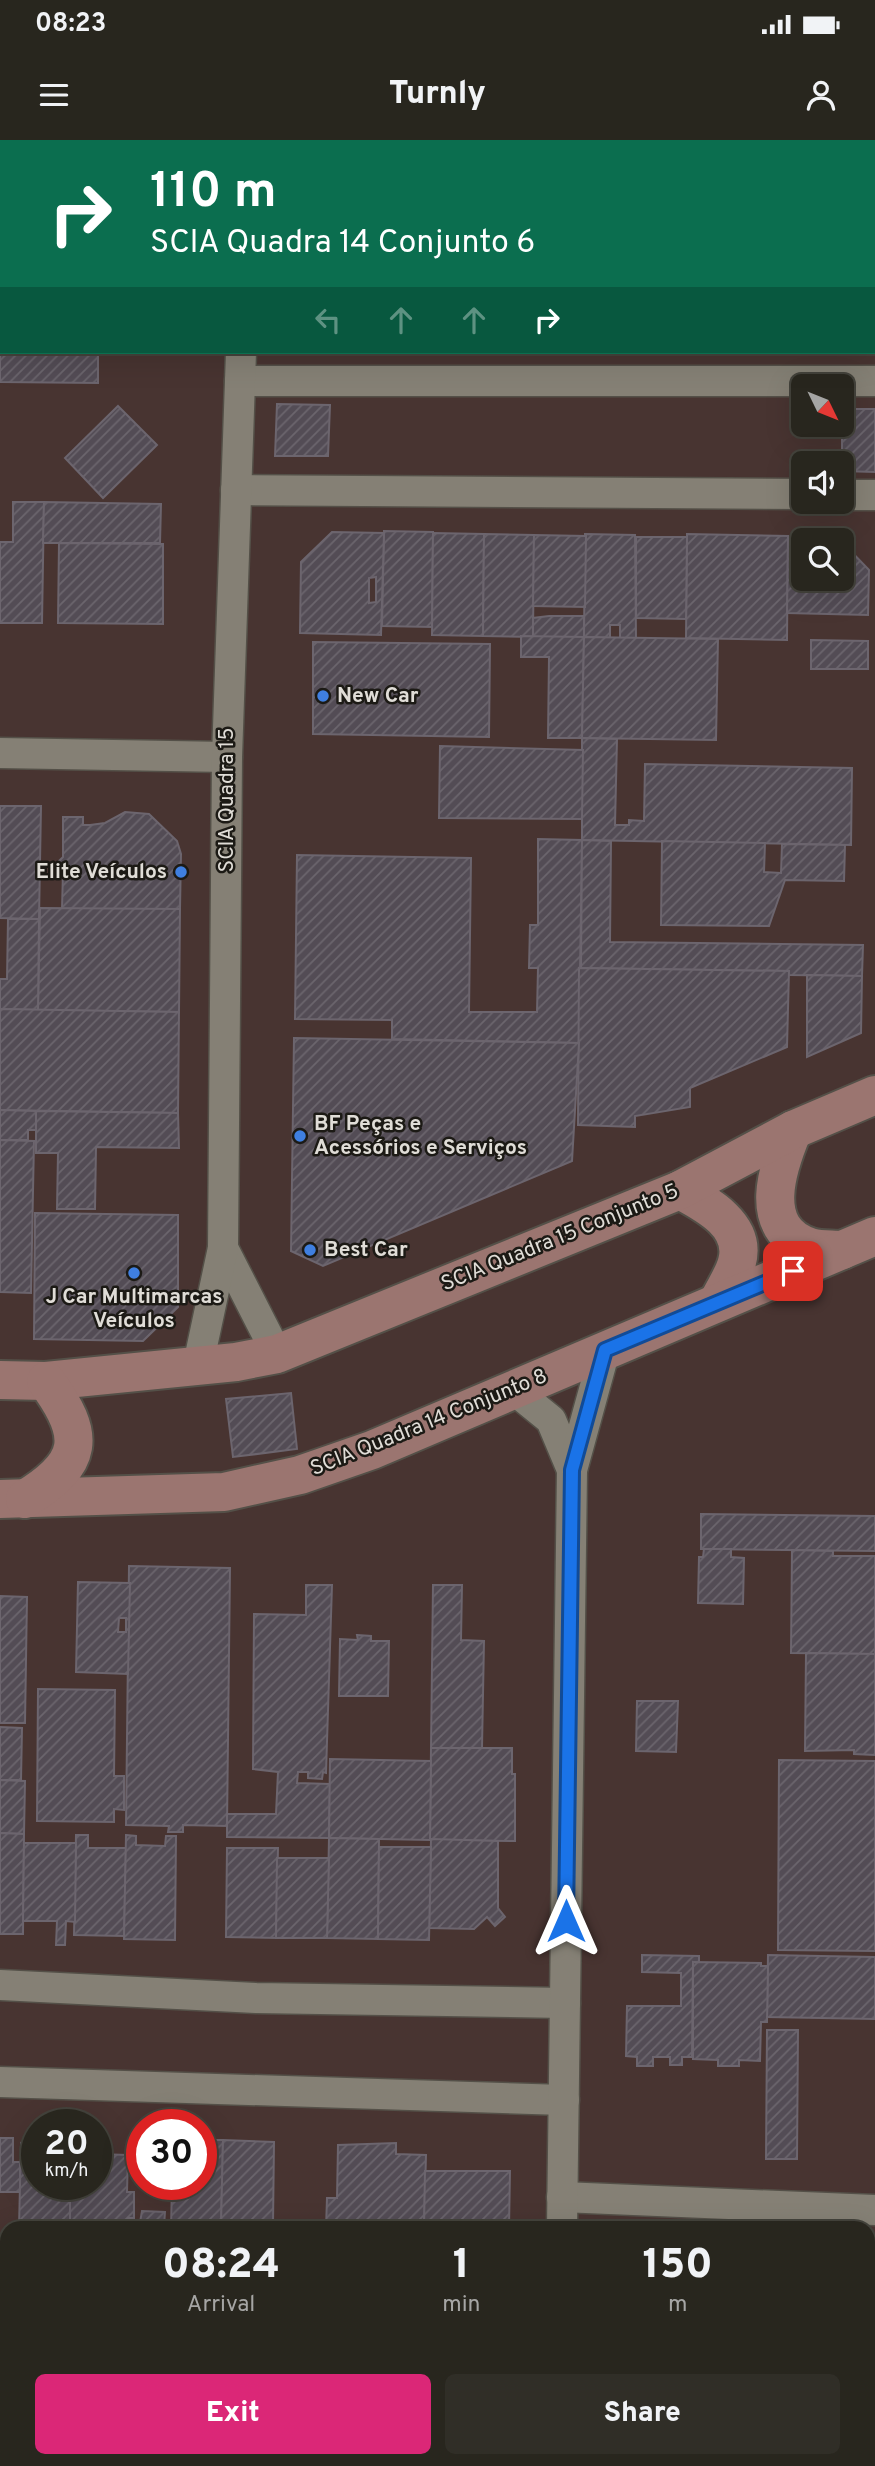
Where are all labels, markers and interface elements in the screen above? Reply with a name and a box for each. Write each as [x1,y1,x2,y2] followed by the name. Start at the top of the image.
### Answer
[35,8,106,41] text: 08:23
[389,75,486,115] text: Turnly
[35,76,73,114] icon: menu
[802,76,840,114] icon: person
[150,163,277,225] text: 110 m
[35,168,126,259] icon: right
[150,224,535,264] text: SCIA Quadra 14 Conjunto 6
[309,301,347,339] icon: left
[382,301,420,339] icon: ahead
[455,301,493,339] icon: ahead
[528,301,566,339] icon: right
[791,374,854,438] north arrow
[791,374,854,591] map controls
[791,451,854,514] button: sound
[791,528,854,591] button: search
[337,683,419,710] place label: New Car
[315,688,331,704] marker: New Car
[214,728,241,872] street label: SCIA Quadra 15
[36,859,167,886] place label: Elite Veículos
[173,864,189,880] marker: Elite Veículos
[314,1111,527,1162] place label: BF Peças e Acessórios e Serviços
[292,1128,308,1144] marker: BF Peças e Acessórios e Serviços
[437,1178,683,1298] street label: SCIA Quadra 15 Conjunto 5
[324,1237,408,1264] place label: Best Car
[763,1241,823,1301] pin
[302,1242,318,1258] marker: Best Car
[774,1252,812,1290] icon: arrive
[126,1265,142,1281] marker: J Car Multimarcas Veículos
[45,1284,223,1335] place label: J Car Multimarcas Veículos
[307,1363,551,1483] street label: SCIA Quadra 14 Conjunto 8
[529,1884,603,1958] position arrow
[126,2109,217,2200] speed limit sign: 30
[44,2123,89,2167] text: 20
[45,2160,88,2183] text: km/h
[162,2240,280,2293] text: 08:24
[453,2240,470,2293] text: 1
[642,2240,713,2293] text: 150
[187,2291,255,2320] text: Arrival
[442,2291,480,2320] text: min
[668,2291,687,2320] text: m
[35,2374,431,2454] button: Exit
[445,2374,840,2454] button: Share

